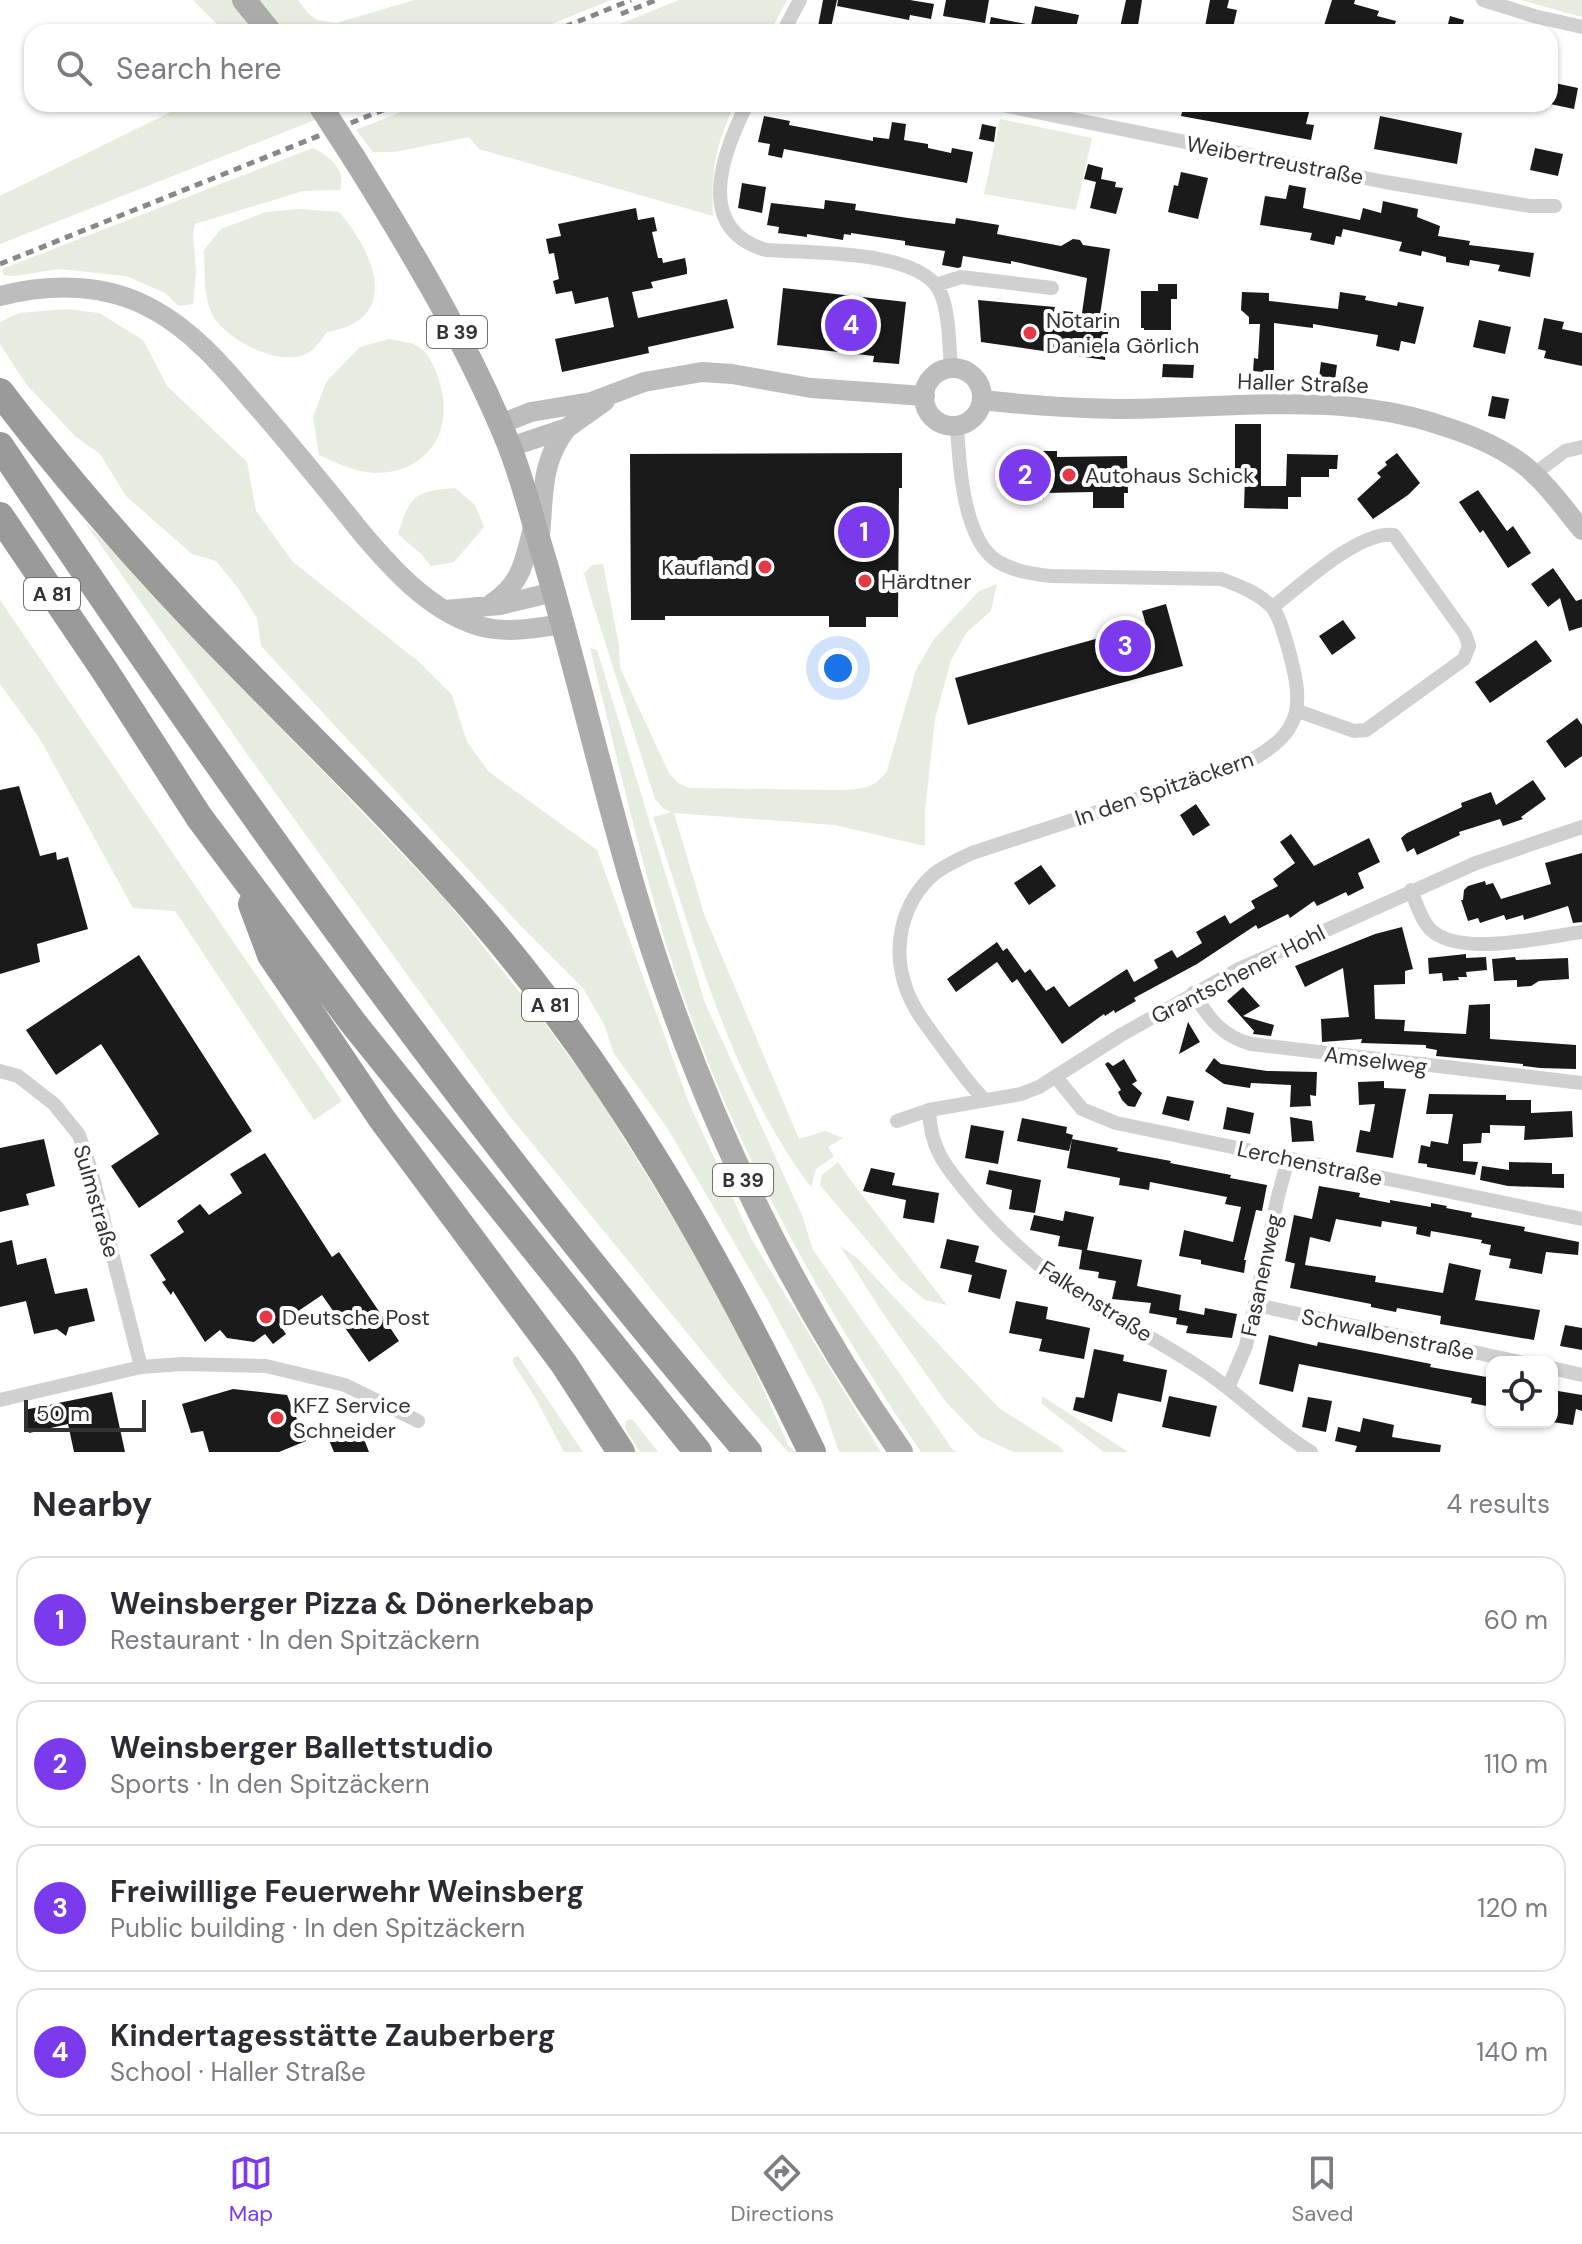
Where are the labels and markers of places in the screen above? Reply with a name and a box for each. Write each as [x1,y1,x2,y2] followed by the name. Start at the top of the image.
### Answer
[825,295,877,355] pin: 4
[1046,306,1200,360] place label: Notarin Daniela Görlich
[1021,324,1039,342] marker: Notarin Daniela Görlich
[999,445,1051,505] pin: 2
[1085,461,1254,490] place label: Autohaus Schick
[1060,466,1078,484] marker: Autohaus Schick
[838,502,890,562] pin: 1
[661,553,749,582] place label: Kaufland
[756,558,774,576] marker: Kaufland
[881,567,971,596] place label: Härdtner
[856,572,874,590] marker: Härdtner
[1099,616,1151,676] pin: 3
[282,1303,430,1332] place label: Deutsche Post
[257,1308,275,1326] marker: Deutsche Post
[293,1391,411,1445] place label: KFZ Service Schneider
[268,1409,286,1427] marker: KFZ Service Schneider

